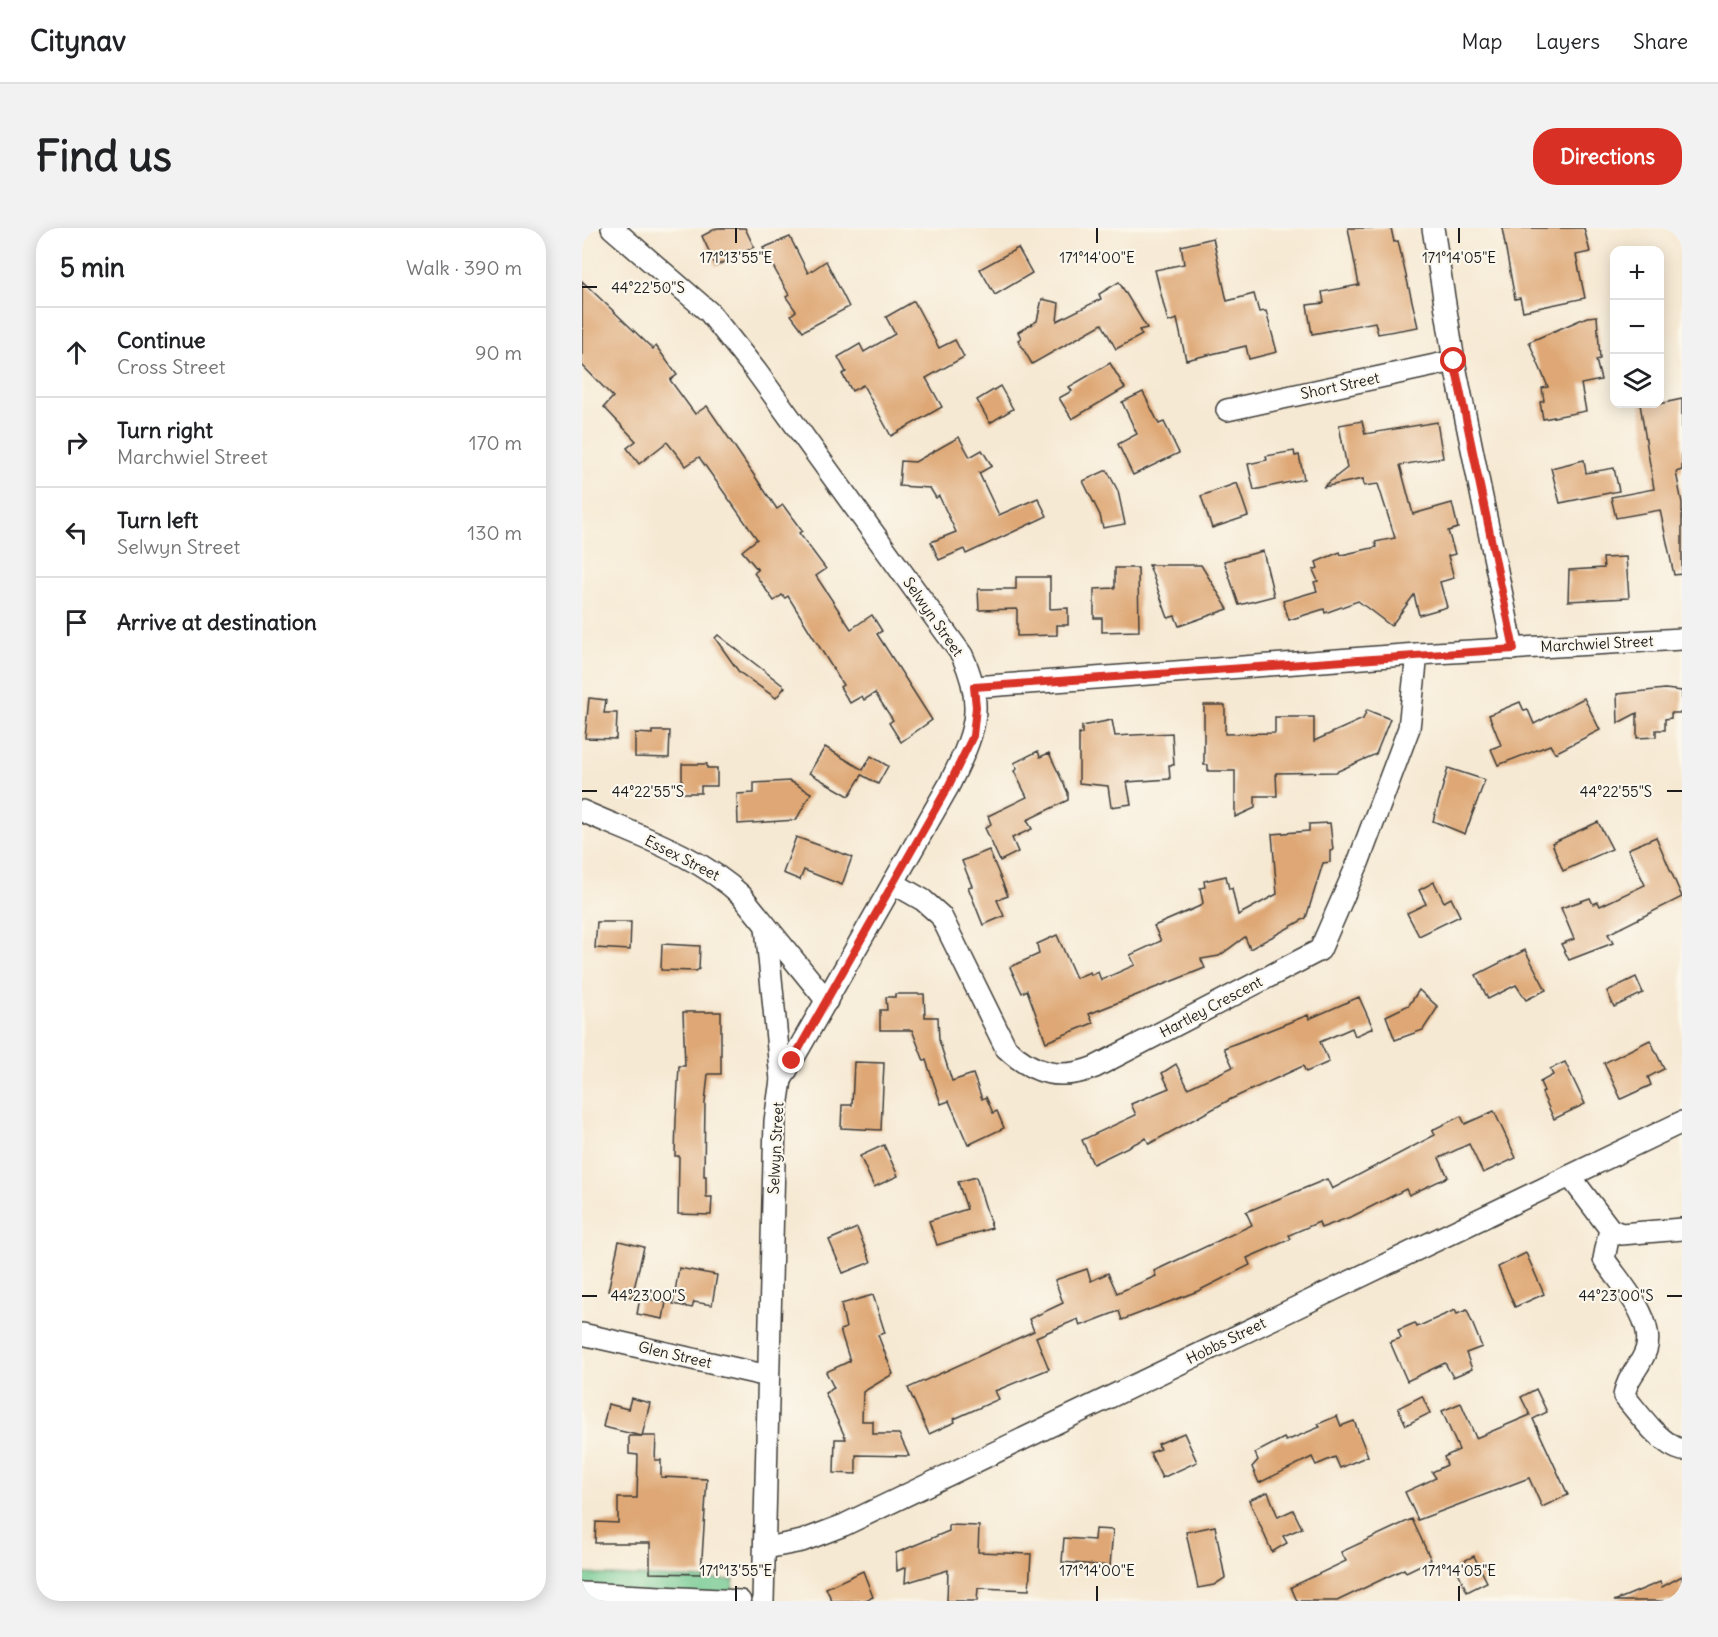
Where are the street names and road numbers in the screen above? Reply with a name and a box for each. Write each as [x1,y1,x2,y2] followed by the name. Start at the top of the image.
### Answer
[1299,368,1381,403] street label: Short Street
[899,573,968,660] street label: Selwyn Street
[1540,631,1654,656] street label: Marchwiel Street
[642,831,723,885] street label: Essex Street
[1156,972,1265,1042] street label: Hartley Crescent
[764,1101,787,1195] street label: Selwyn Street
[1183,1313,1269,1368] street label: Hobbs Street
[637,1337,714,1372] street label: Glen Street

